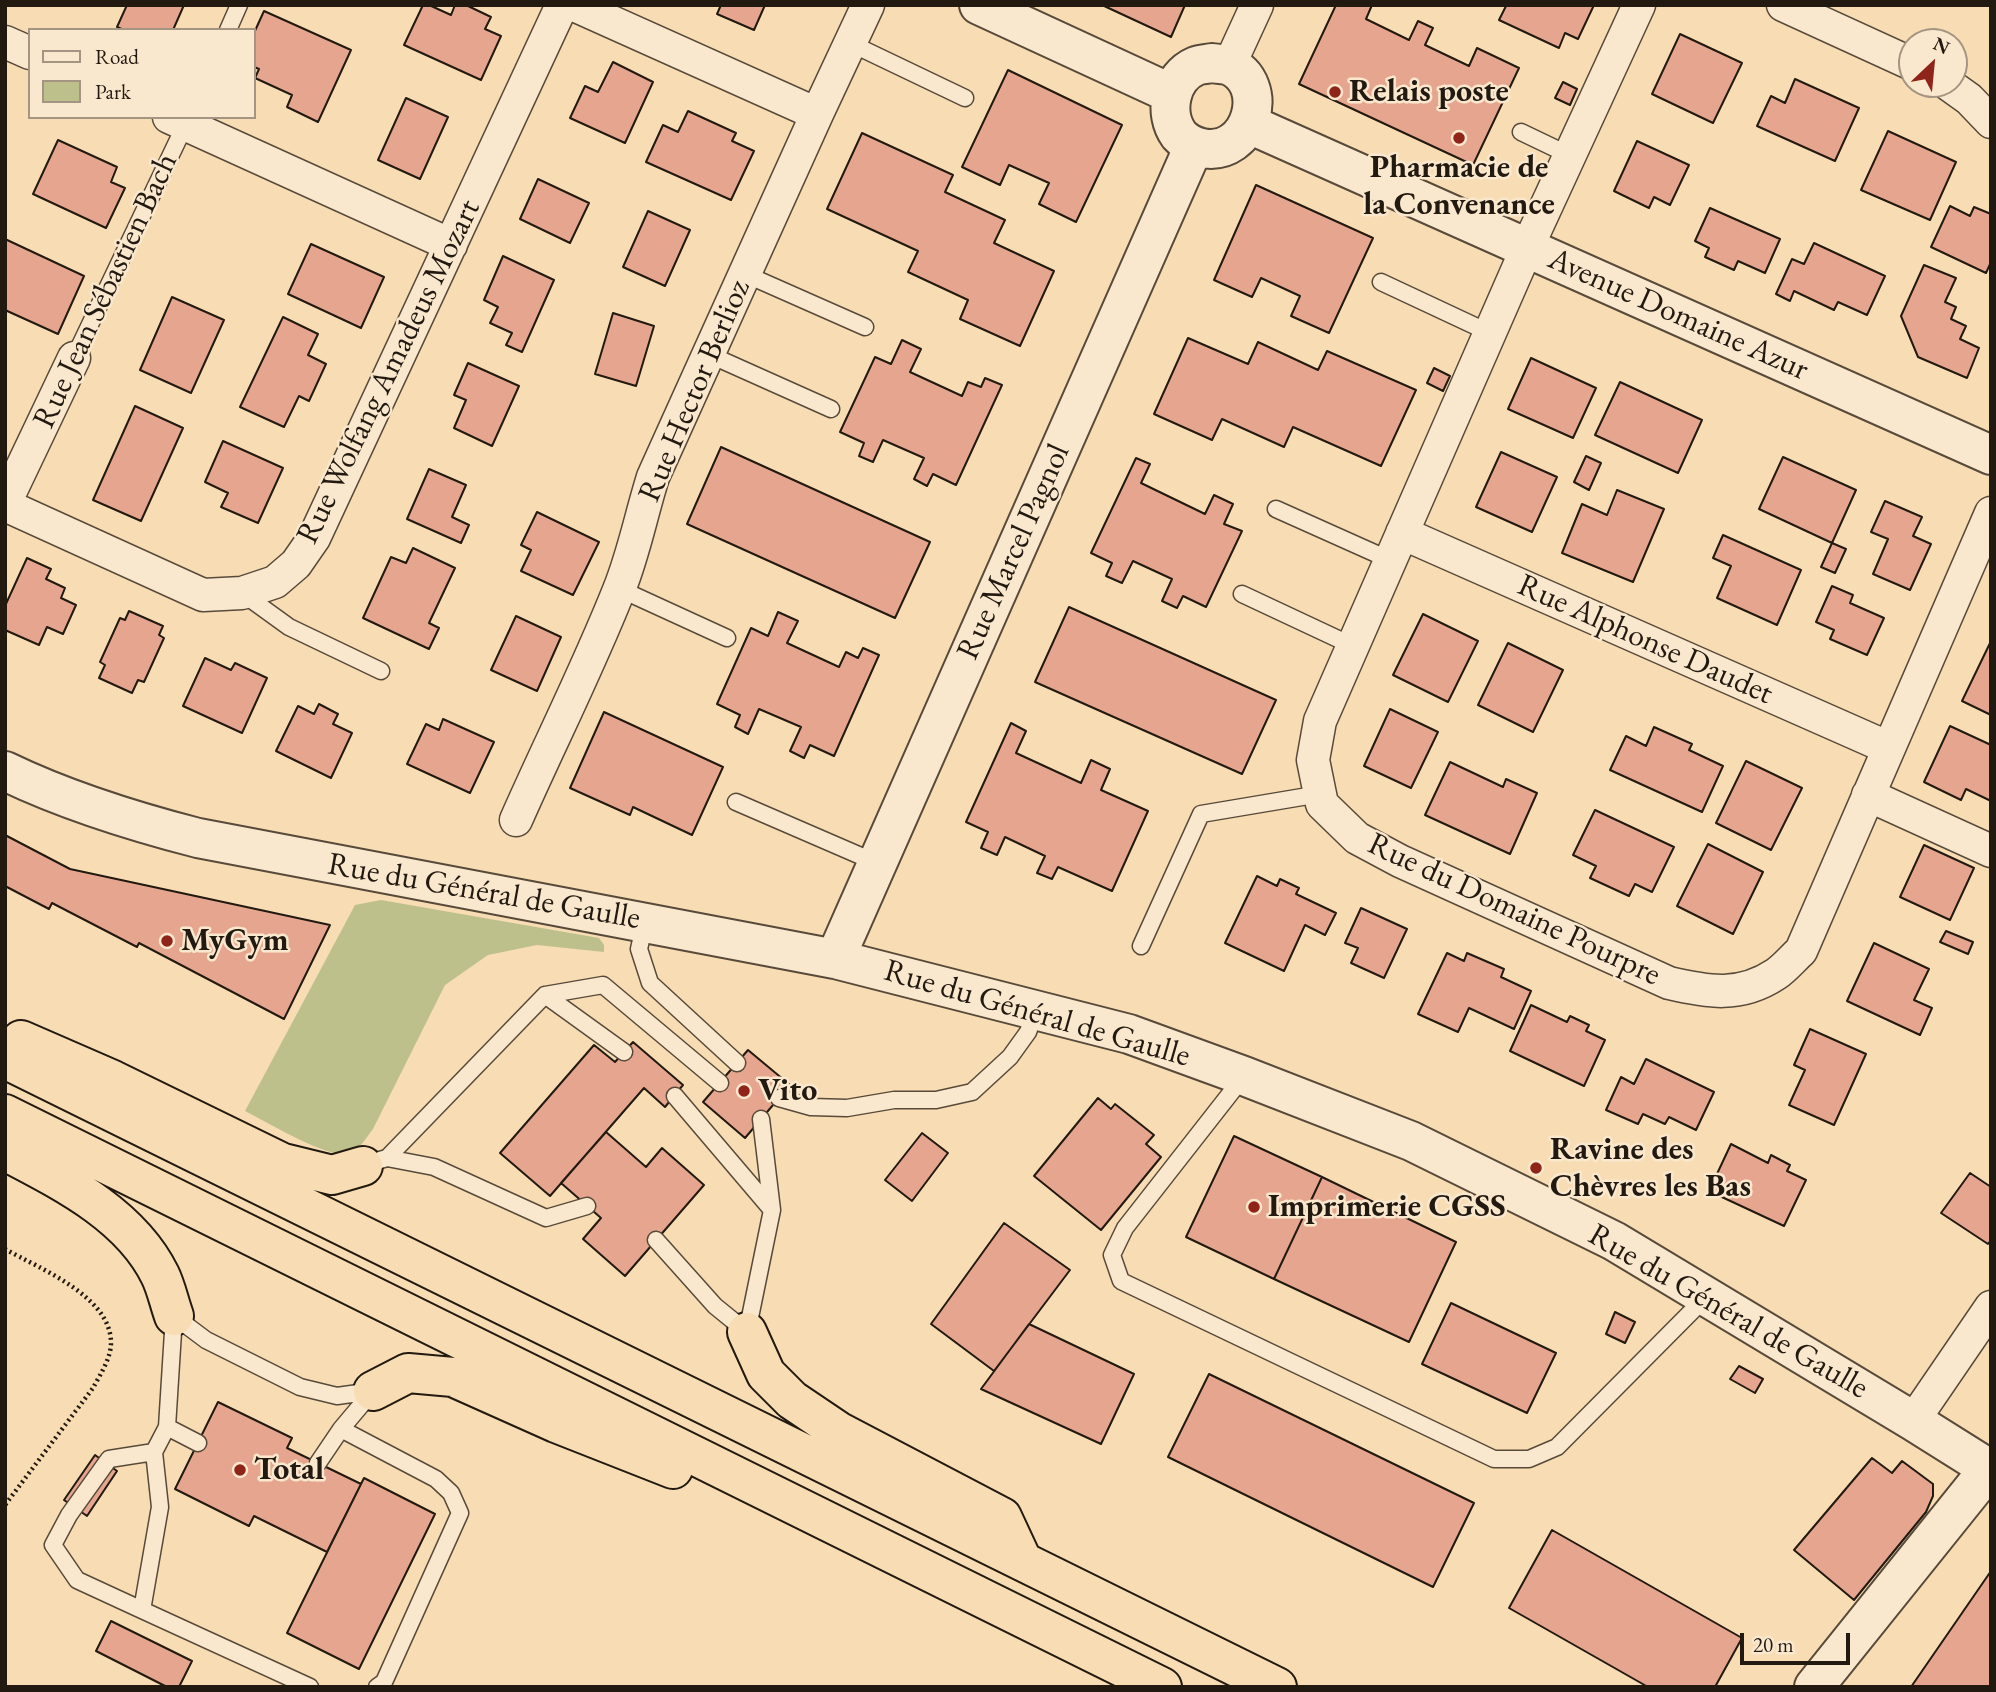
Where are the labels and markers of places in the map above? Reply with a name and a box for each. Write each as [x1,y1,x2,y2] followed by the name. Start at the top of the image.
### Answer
[1349,73,1509,111] place label: Relais poste
[1327,84,1343,100] marker: Relais poste
[1451,130,1467,146] marker: Pharmacie de la Convenance
[1363,149,1555,224] place label: Pharmacie de la Convenance
[181,922,289,960] place label: MyGym
[159,933,175,949] marker: MyGym
[758,1072,817,1110] place label: Vito
[736,1083,752,1099] marker: Vito
[1550,1131,1751,1206] place label: Ravine des Chèvres les Bas
[1528,1160,1544,1176] marker: Ravine des Chèvres les Bas
[1268,1188,1506,1226] place label: Imprimerie CGSS
[1246,1199,1262,1215] marker: Imprimerie CGSS
[254,1451,324,1489] place label: Total
[232,1462,248,1478] marker: Total

